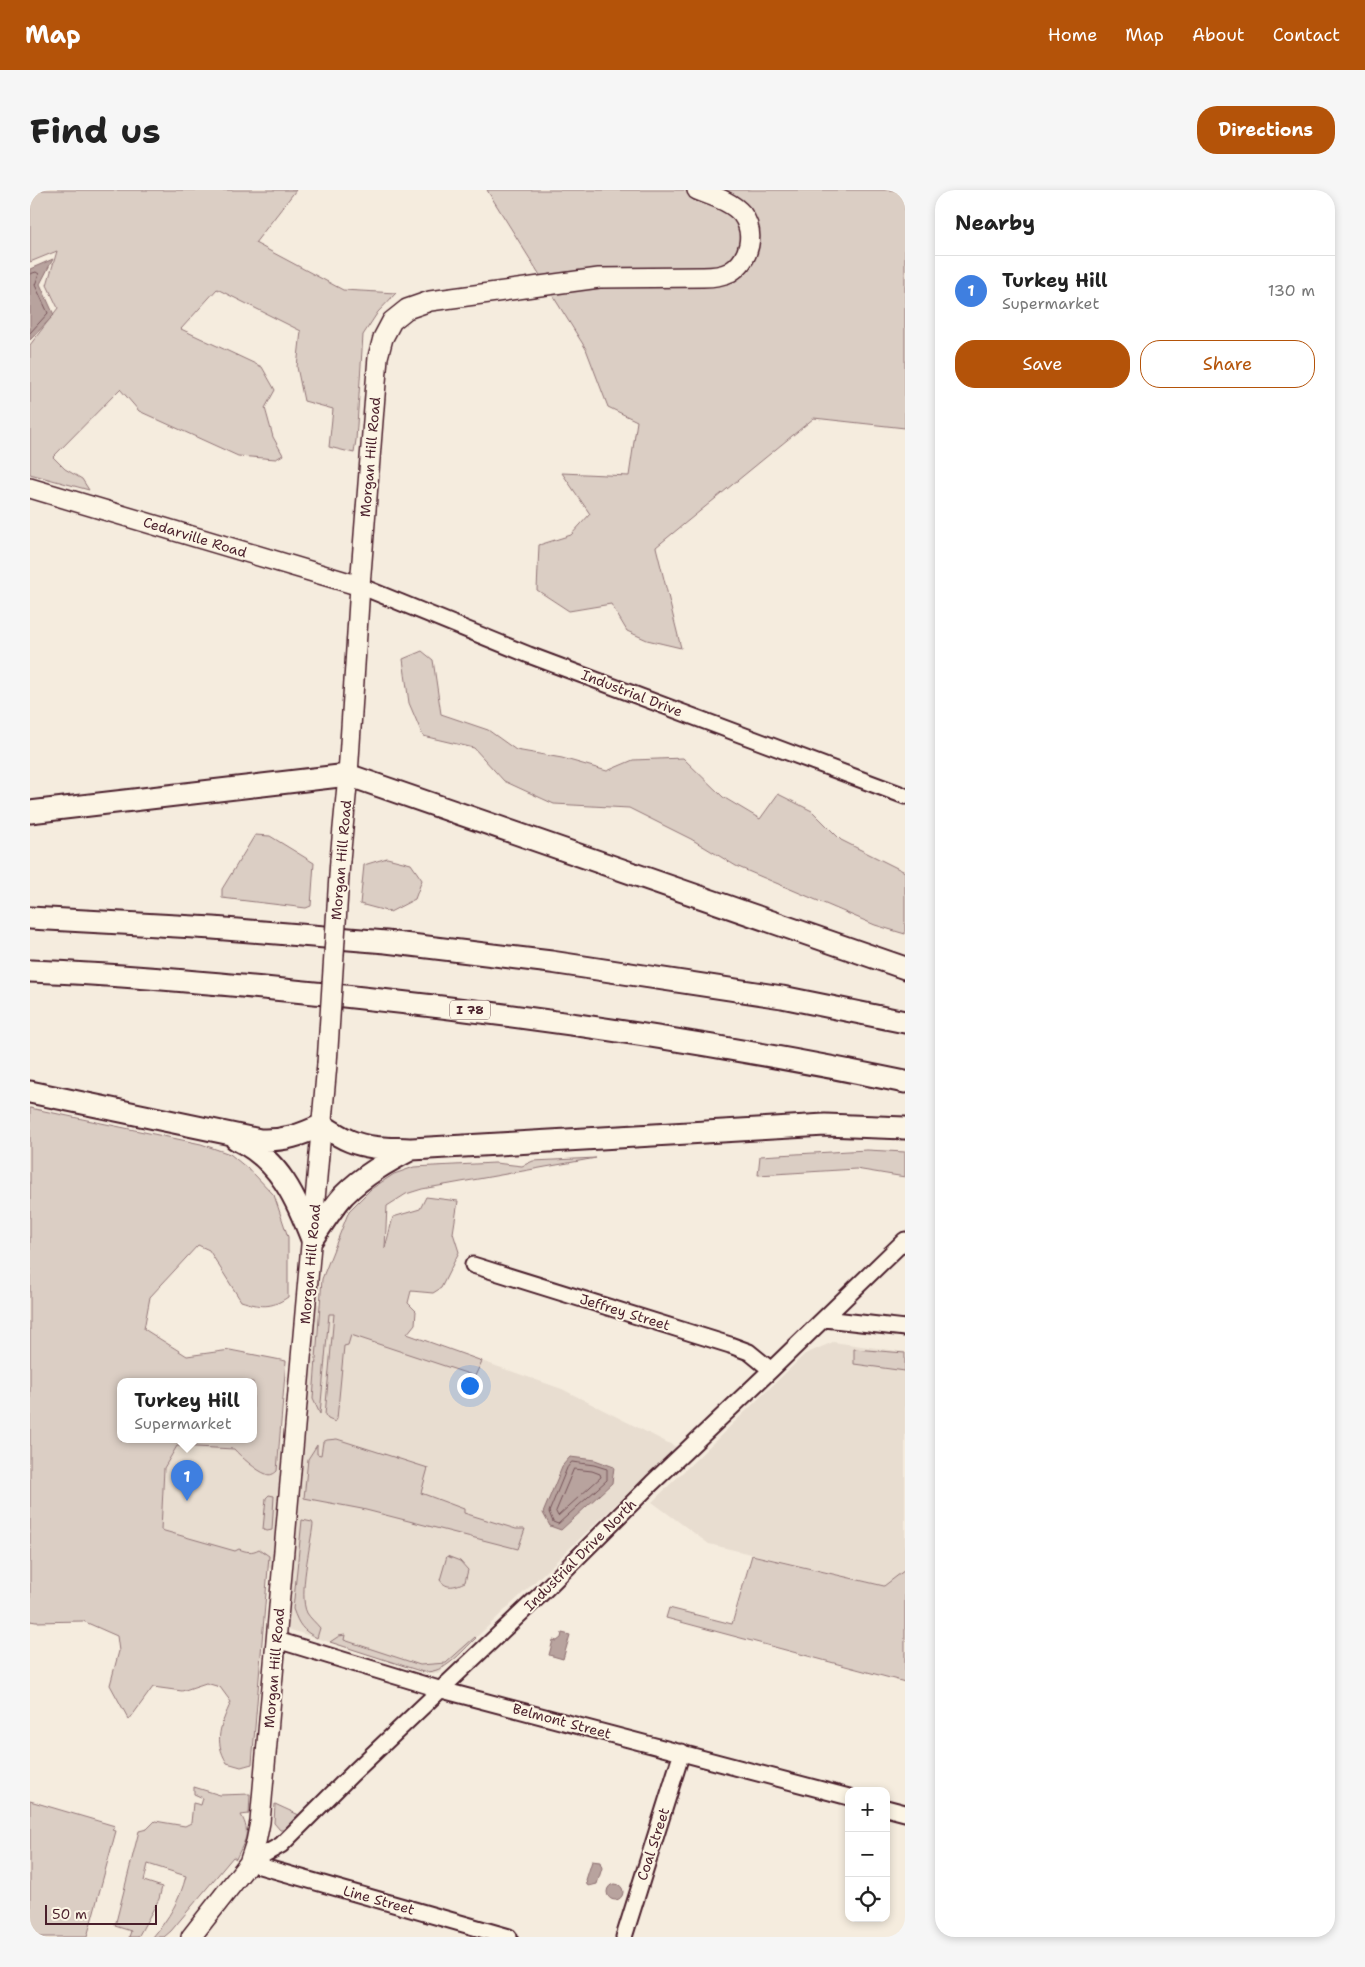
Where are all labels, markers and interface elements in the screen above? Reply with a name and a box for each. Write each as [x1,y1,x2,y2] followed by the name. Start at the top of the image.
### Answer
[25,19,81,51] text: Map
[1048,23,1097,47] text: Home
[1125,23,1164,47] text: Map
[1192,23,1245,47] text: About
[1273,23,1340,47] text: Contact
[1197,106,1335,154] button: Directions
[30,107,161,154] text: Find us
[955,209,1035,237] text: Nearby
[1002,268,1108,293] text: Turkey Hill
[967,280,975,301] text: 1
[1268,280,1315,301] text: 130 m
[1002,293,1099,314] text: Supermarket
[955,340,1130,388] button: Save
[1140,340,1315,388] button: Share
[356,396,384,518] street label: Morgan Hill Road
[141,513,249,561] street label: Cedarville Road
[579,665,685,721] street label: Industrial Drive
[327,799,355,921] street label: Morgan Hill Road
[450,1000,490,1020] road number: I 78
[296,1203,324,1325] street label: Morgan Hill Road
[577,1290,673,1334] street label: Jeffrey Street
[457,1373,483,1399] your location
[117,1378,257,1443] popup
[134,1388,240,1413] text: Turkey Hill
[134,1413,232,1434] text: Supermarket
[171,1460,203,1501] pin: 1
[520,1495,640,1615] street label: Industrial Drive North
[260,1607,288,1729] street label: Morgan Hill Road
[511,1699,613,1743] street label: Belmont Street
[845,1787,890,1922] map controls
[845,1787,890,1832] button: +
[633,1805,673,1883] street label: Coal Street
[845,1832,890,1877] button: −
[845,1877,890,1922] button: locate
[341,1881,417,1919] street label: Line Street
[45,1902,158,1925] scale bar
[52,1905,87,1923] text: 50 m

